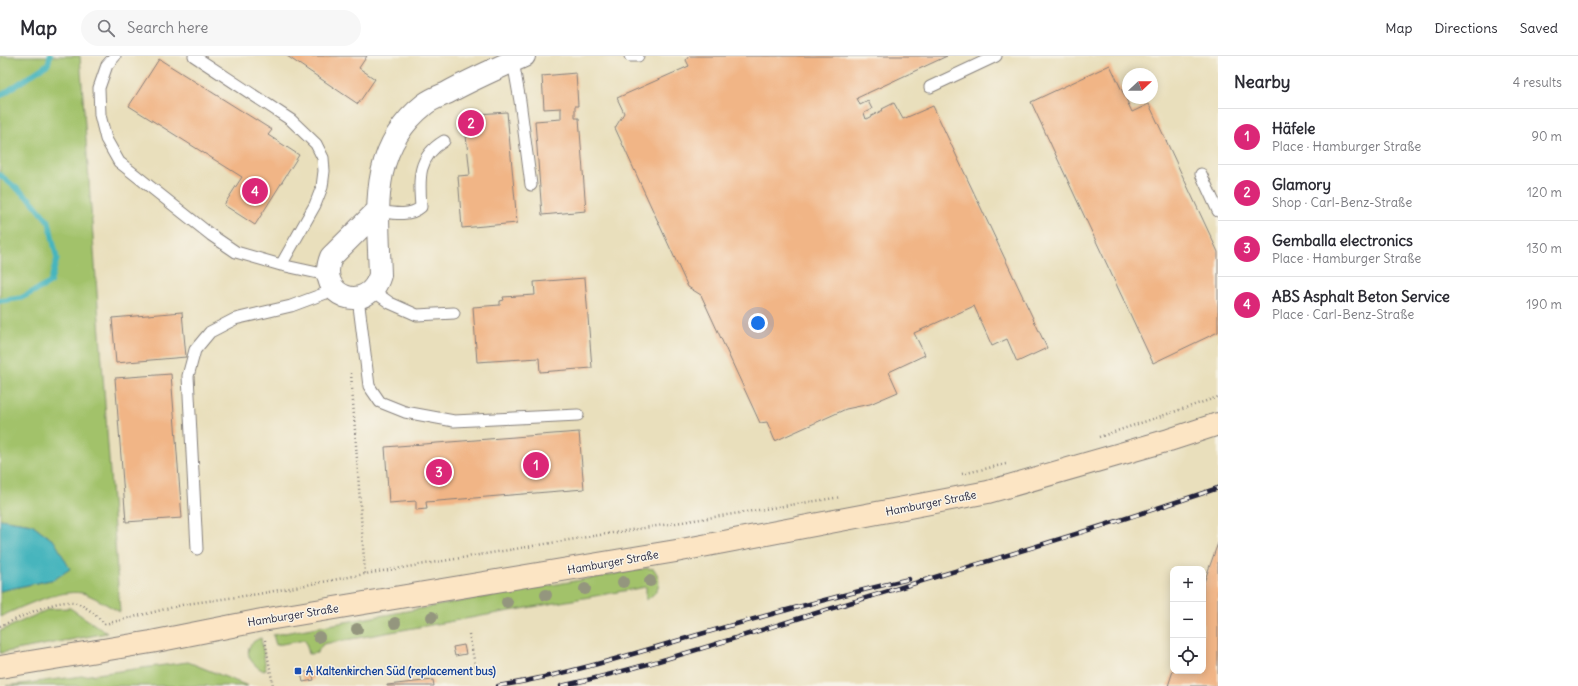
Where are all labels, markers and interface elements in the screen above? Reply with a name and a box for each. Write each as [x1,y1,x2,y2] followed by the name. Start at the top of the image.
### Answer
[81,10,361,46] search box
[20,16,57,40] text: Map
[95,17,117,39] icon: search
[127,18,208,37] text: Search here
[1385,19,1412,37] text: Map
[1434,19,1498,37] text: Directions
[1520,19,1558,37] text: Saved
[1122,68,1158,104] north arrow
[1234,71,1290,93] text: Nearby
[1513,74,1562,91] text: 4 results
[458,108,484,138] pin: 2
[1272,119,1315,138] text: Häfele
[1244,128,1250,145] text: 1
[1531,128,1562,145] text: 90 m
[1272,138,1421,155] text: Place · Hamburger Straße
[1272,175,1331,194] text: Glamory
[242,176,268,206] pin: 4
[1243,184,1251,201] text: 2
[1527,184,1562,201] text: 120 m
[1272,194,1412,211] text: Shop · Carl-Benz-Straße
[1272,231,1413,250] text: Gemballa electronics
[1243,240,1251,257] text: 3
[1526,240,1562,257] text: 130 m
[1272,250,1421,267] text: Place · Hamburger Straße
[1272,287,1450,306] text: ABS Asphalt Beton Service
[1243,296,1251,313] text: 4
[1526,296,1562,313] text: 190 m
[1272,306,1414,323] text: Place · Carl-Benz-Straße
[748,313,768,333] your location
[523,450,549,480] pin: 1
[426,457,452,487] pin: 3
[884,487,978,519] street label: Hamburger Straße
[566,547,660,577] street label: Hamburger Straße
[1170,566,1206,674] map controls
[1170,566,1206,602] button: +
[246,601,340,629] street label: Hamburger Straße
[1170,602,1206,638] button: −
[1170,638,1206,674] button: locate
[306,664,497,679] place label: A Kaltenkirchen Süd (replacement bus)
[293,666,303,676] marker: A Kaltenkirchen Süd (replacement bus)

